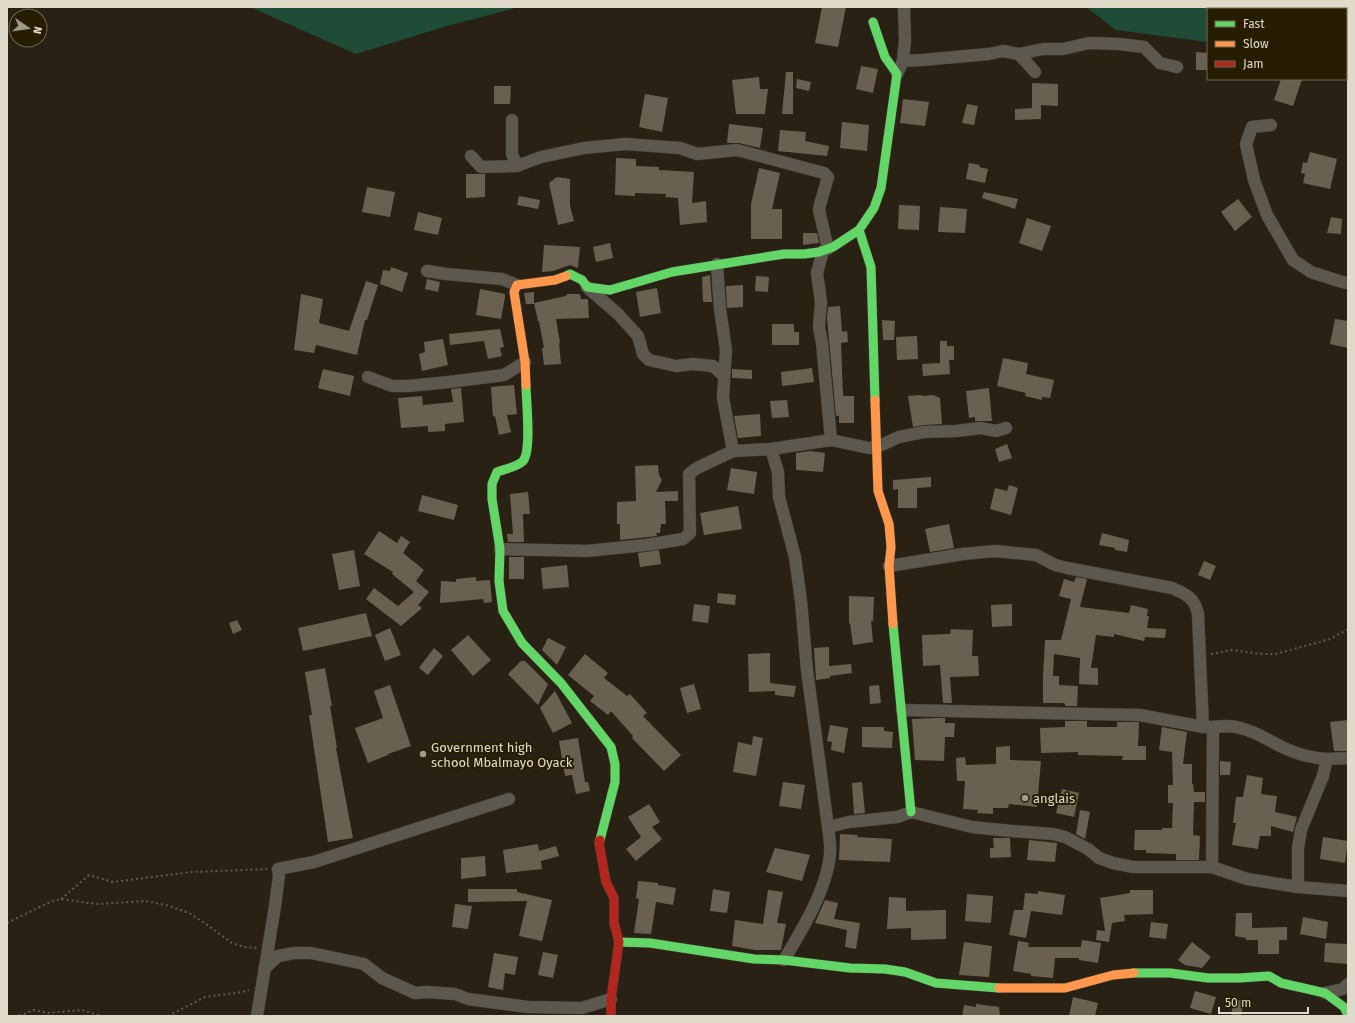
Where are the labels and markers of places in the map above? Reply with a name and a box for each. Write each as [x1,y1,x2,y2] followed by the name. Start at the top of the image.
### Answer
[431,740,573,770] place label: Government high school Mbalmayo Oyack
[418,749,428,759] marker: Government high school Mbalmayo Oyack
[1033,791,1075,806] place label: anglais
[1020,793,1030,803] marker: anglais

